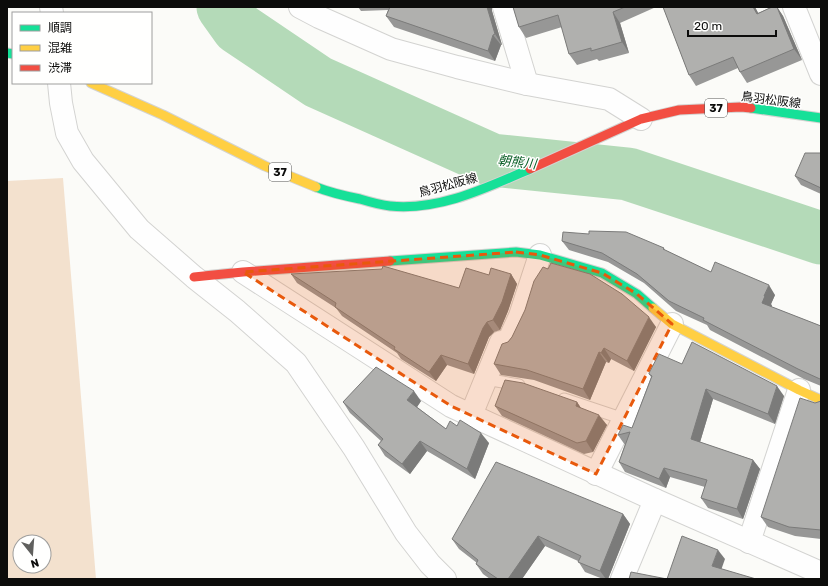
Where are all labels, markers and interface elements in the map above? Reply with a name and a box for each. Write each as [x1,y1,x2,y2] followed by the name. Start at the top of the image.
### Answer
[12,12,152,84] legend
[688,12,776,38] scale bar
[694,19,722,33] text: 20 m
[48,21,72,35] text: 順調
[48,41,72,55] text: 混雑
[48,61,72,75] text: 渋滞
[740,89,802,111] street label: 鳥羽松阪線
[705,99,727,117] road number: 37
[497,153,539,172] water label: 朝熊川
[269,163,291,181] road number: 37
[417,170,479,200] street label: 鳥羽松阪線
[12,534,52,574] north arrow
[29,556,40,570] text: N

